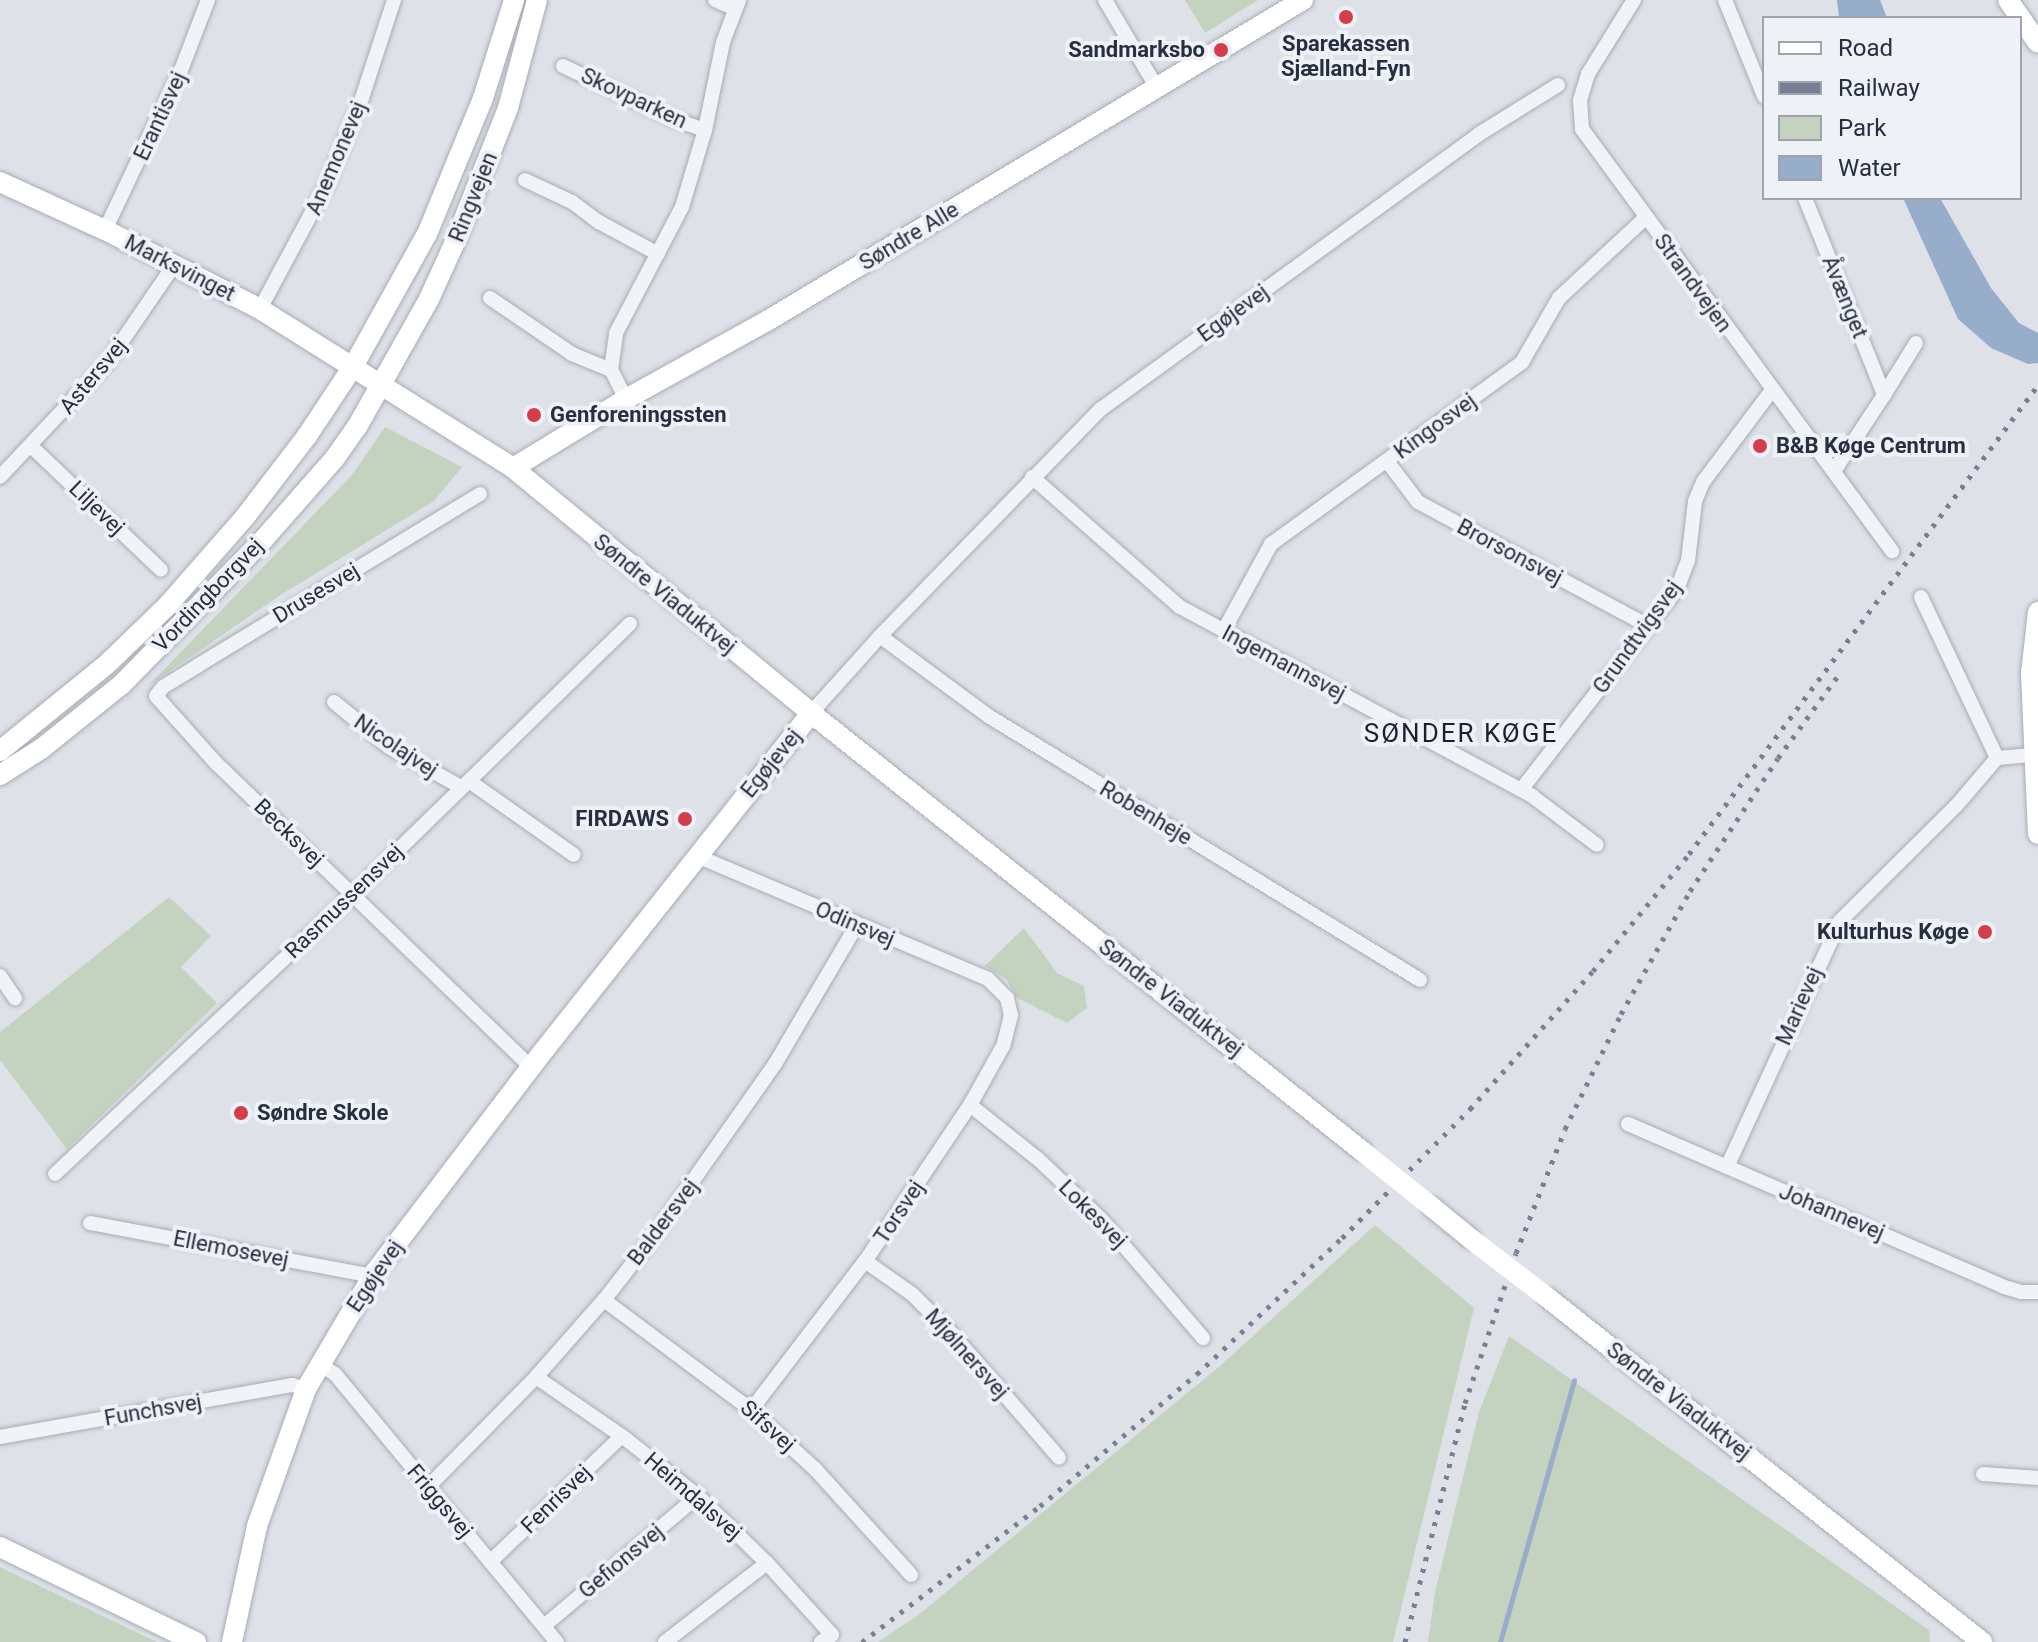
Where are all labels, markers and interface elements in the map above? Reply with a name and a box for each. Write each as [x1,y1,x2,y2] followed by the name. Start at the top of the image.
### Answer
[1337,8,1355,26] marker: Sparekassen Sjælland-Fyn
[1762,16,2022,200] legend
[1281,30,1411,82] place label: Sparekassen Sjælland-Fyn
[1838,34,1893,62] text: Road
[1068,37,1205,63] place label: Sandmarksbo
[1212,41,1230,59] marker: Sandmarksbo
[577,62,691,134] street label: Skovparken
[128,67,192,165] street label: Erantisvej
[1838,74,1920,102] text: Railway
[300,97,372,219] street label: Anemonevej
[1838,114,1886,142] text: Park
[443,148,503,246] street label: Ringvejen
[1838,154,1901,182] text: Water
[855,196,963,276] street label: Søndre Alle
[120,229,240,307] street label: Marksvinget
[1649,229,1737,337] street label: Strandvejen
[1817,252,1873,342] street label: Åvænget
[1192,278,1274,348] street label: Egøjevej
[54,333,132,419] street label: Astersvej
[1389,387,1481,465] street label: Kingosvej
[550,402,727,428] place label: Genforeningssten
[525,406,543,424] marker: Genforeningssten
[1776,433,1966,459] place label: B&B Køge Centrum
[1751,437,1769,455] marker: B&B Køge Centrum
[64,475,130,541] street label: Liljevej
[1453,513,1567,591] street label: Brorsonsvej
[588,528,742,660] street label: Søndre Viaduktvej
[147,533,269,657] street label: Vordingborgvej
[268,557,364,629] street label: Drusesvej
[1587,575,1687,699] street label: Grundtvigsvej
[1218,619,1350,707] street label: Ingemannsvej
[349,708,443,784] street label: Nicolajvej
[1364,718,1558,750] district label: SØNDER KØGE
[735,723,807,803] street label: Egøjevej
[1095,775,1197,851] street label: Robenheje
[249,793,329,873] street label: Becksvej
[575,806,669,832] place label: FIRDAWS
[676,810,694,828] marker: FIRDAWS
[280,838,408,964] street label: Rasmussensvej
[811,895,899,953] street label: Odinsvej
[1817,919,1969,945] place label: Kulturhus Køge
[1976,923,1994,941] marker: Kulturhus Køge
[1093,933,1249,1063] street label: Søndre Viaduktvej
[1770,963,1828,1049] street label: Marievej
[257,1100,388,1126] place label: Søndre Skole
[232,1104,250,1122] marker: Søndre Skole
[622,1174,704,1270] street label: Baldersvej
[1053,1174,1133,1254] street label: Lokesvej
[868,1175,930,1249] street label: Torsvej
[1775,1178,1889,1246] street label: Johannevej
[171,1225,291,1273] street label: Ellemosevej
[341,1235,409,1317] street label: Egøjevej
[920,1303,1014,1405] street label: Mjølnersvej
[1601,1336,1757,1466] street label: Søndre Viaduktvej
[102,1388,204,1432] street label: Funchsvej
[735,1394,801,1458] street label: Sifsvej
[639,1447,747,1545] street label: Heimdalsvej
[402,1459,478,1543] street label: Friggsvej
[515,1459,597,1539] street label: Fenrisvej
[573,1518,669,1604] street label: Gefionsvej

